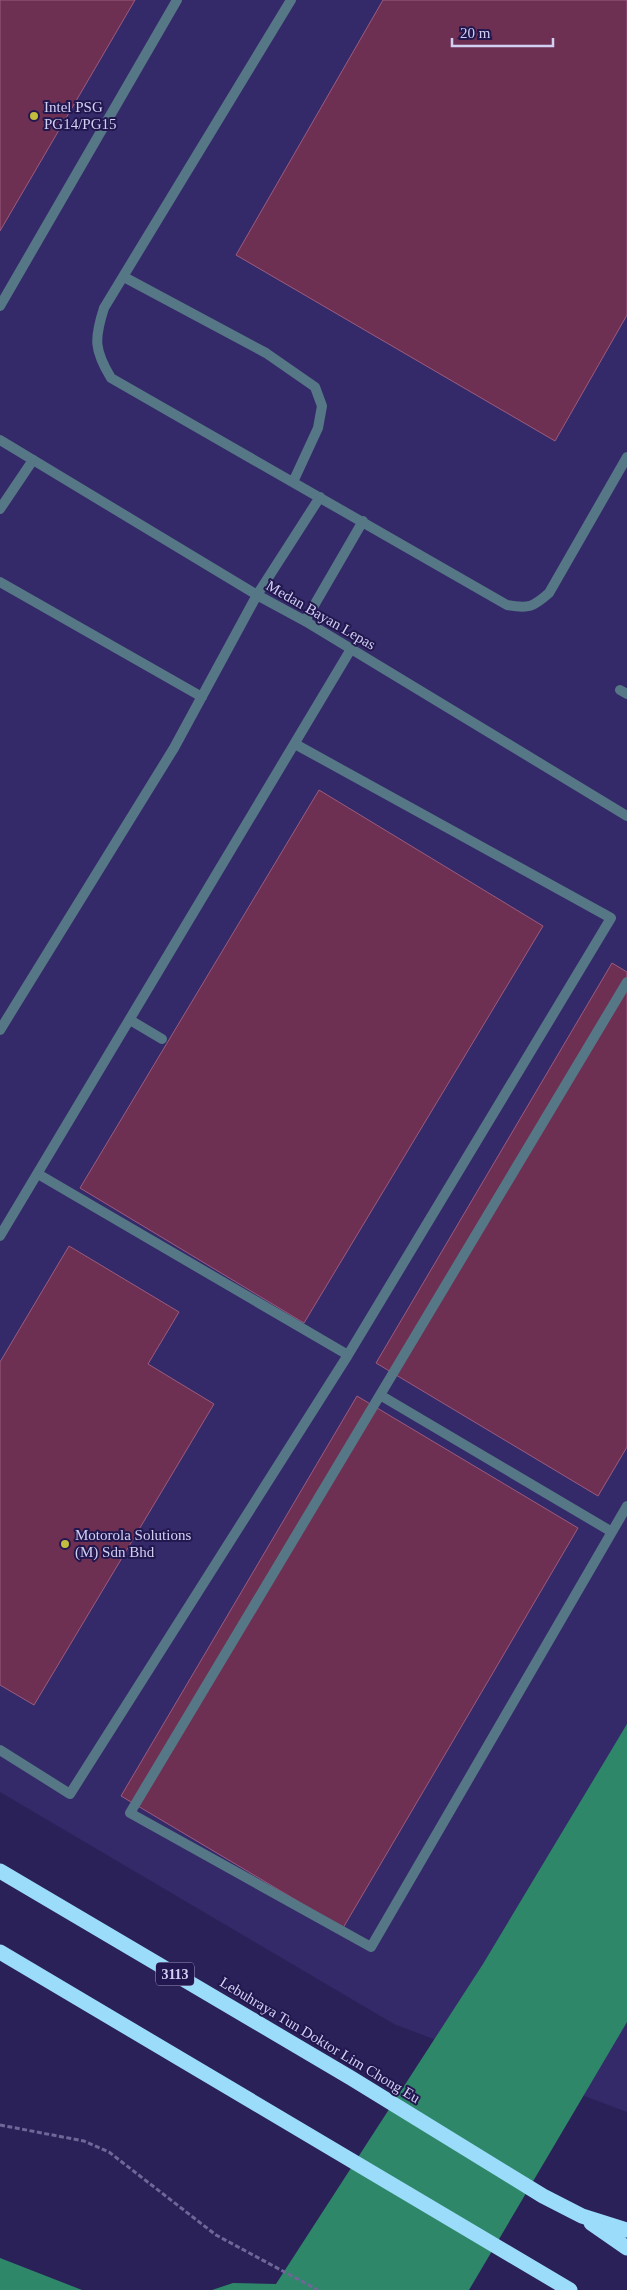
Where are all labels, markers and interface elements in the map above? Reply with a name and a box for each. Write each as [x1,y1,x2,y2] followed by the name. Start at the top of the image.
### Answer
[452,15,553,47] scale bar
[460,25,491,41] text: 20 m
[44,99,117,132] place label: Intel PSG PG14/PG15
[28,110,40,122] marker: Intel PSG PG14/PG15
[264,577,379,653] street label: Medan Bayan Lepas
[75,1527,191,1561] place label: Motorola Solutions (M) Sdn Bhd
[59,1538,71,1550] marker: Motorola Solutions (M) Sdn Bhd
[156,1962,194,1986] road number: 3113
[217,1974,423,2106] street label: Lebuhraya Tun Doktor Lim Chong Eu

